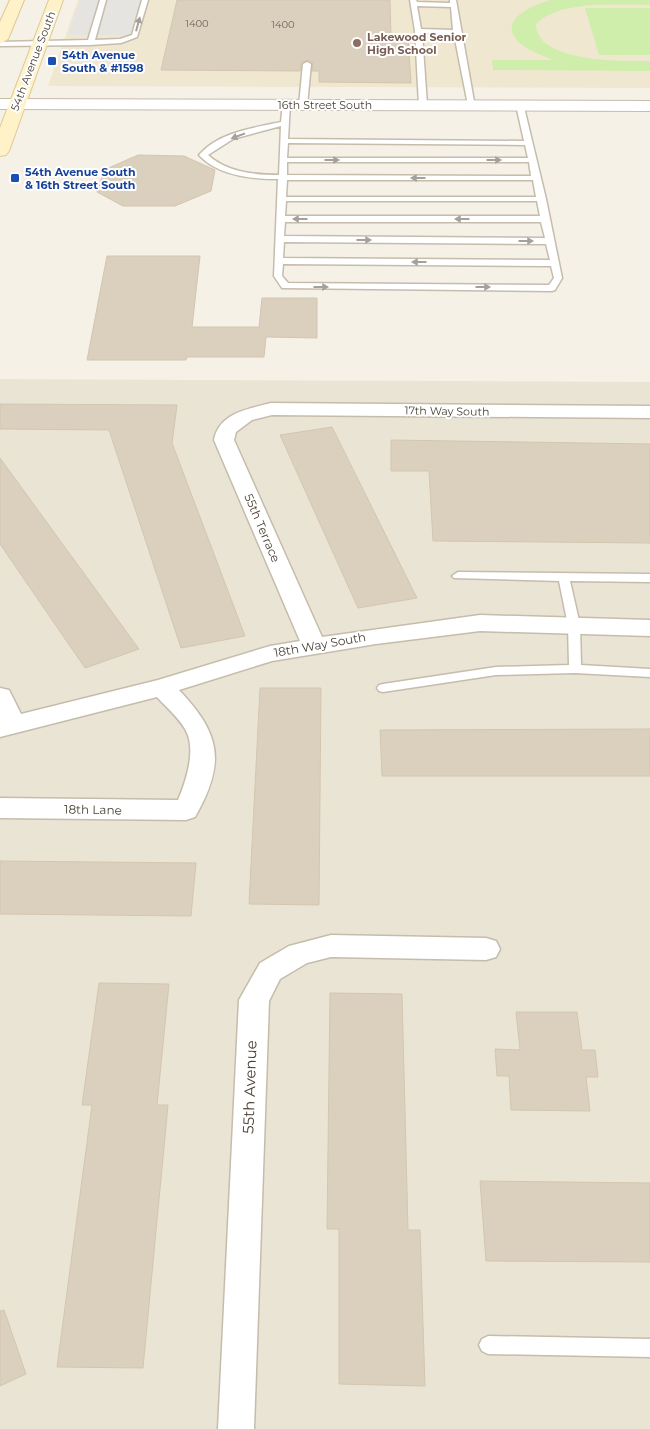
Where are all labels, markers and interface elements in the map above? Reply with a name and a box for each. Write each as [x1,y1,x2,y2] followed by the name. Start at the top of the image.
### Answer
[8,9,58,113] street label: 54th Avenue South
[135,16,143,31] one-way arrow
[185,17,209,30] house number: 1400
[271,18,295,31] house number: 1400
[367,30,467,57] place label: Lakewood Senior High School
[351,37,363,49] marker: Lakewood Senior High School
[62,48,143,75] place label: 54th Avenue South & #1598
[46,55,58,67] marker: 54th Avenue South & #1598
[278,98,372,112] street label: 16th Street South
[230,132,245,140] one-way arrow
[324,156,340,164] one-way arrow
[487,156,503,164] one-way arrow
[25,165,136,192] place label: 54th Avenue South & 16th Street South
[9,172,21,184] marker: 54th Avenue South & 16th Street South
[410,174,426,182] one-way arrow
[292,215,308,223] one-way arrow
[454,215,470,223] one-way arrow
[356,236,372,244] one-way arrow
[518,237,534,245] one-way arrow
[411,258,427,266] one-way arrow
[313,283,329,291] one-way arrow
[475,284,491,292] one-way arrow
[405,403,489,419] street label: 17th Way South
[241,491,284,564] street label: 55th Terrace
[273,629,367,660] street label: 18th Way South
[64,801,122,818] street label: 18th Lane
[238,1040,261,1134] street label: 55th Avenue

